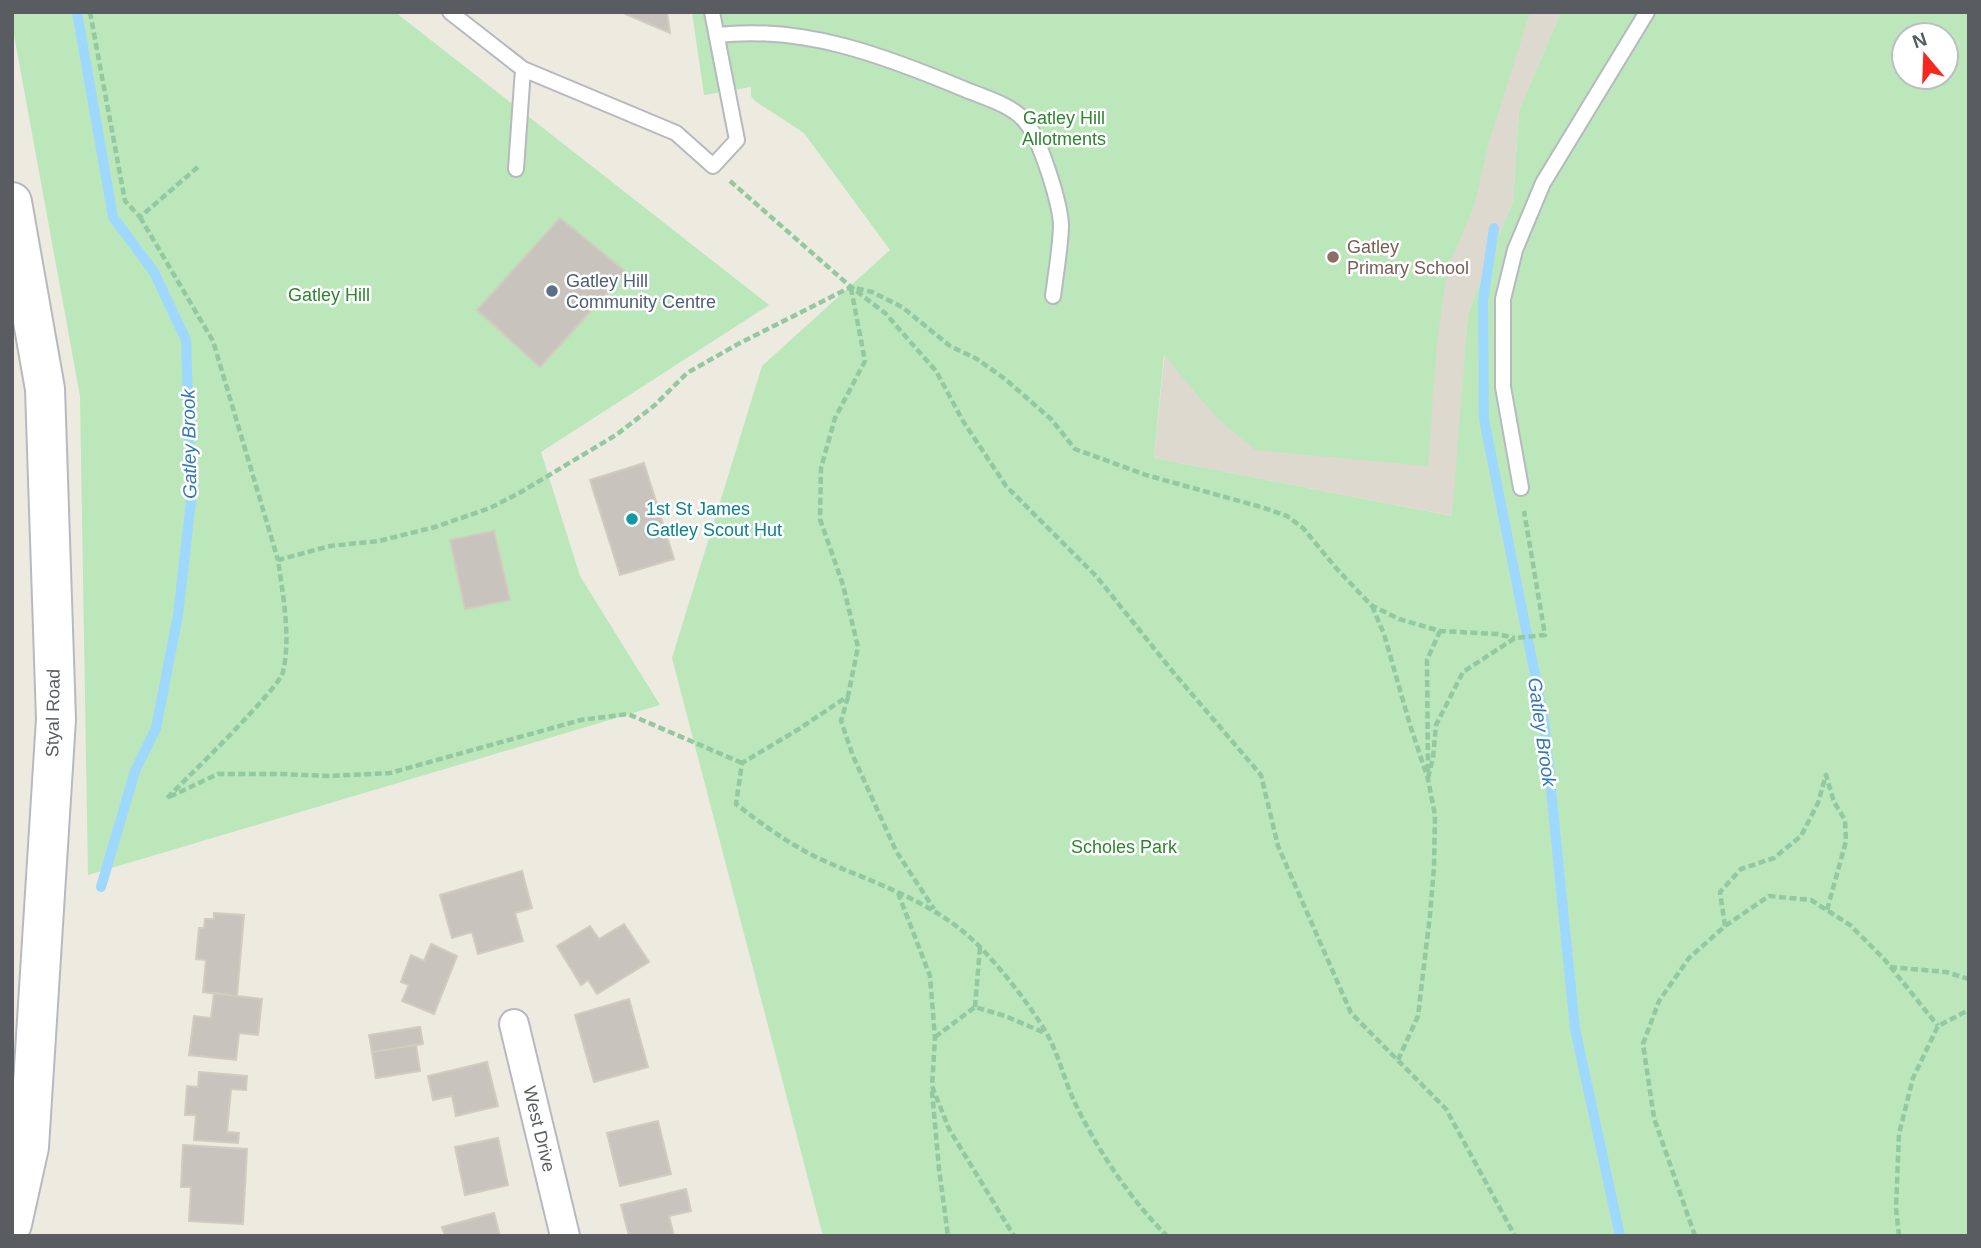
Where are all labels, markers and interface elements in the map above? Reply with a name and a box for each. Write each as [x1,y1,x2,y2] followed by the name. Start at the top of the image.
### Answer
[1890,21,1960,91] north arrow
[1910,28,1930,53] text: N
[1022,108,1106,149] park label: Gatley Hill Allotments
[1347,237,1469,278] place label: Gatley Primary School
[1325,249,1341,265] marker: Gatley Primary School
[566,271,716,312] place label: Gatley Hill Community Centre
[544,283,560,299] marker: Gatley Hill Community Centre
[288,285,370,305] park label: Gatley Hill
[178,387,200,499] water label: Gatley Brook
[646,499,782,540] place label: 1st St James Gatley Scout Hut
[624,511,640,527] marker: 1st St James Gatley Scout Hut
[42,669,64,757] street label: Styal Road
[1524,676,1560,789] water label: Gatley Brook
[1071,837,1178,857] park label: Scholes Park
[519,1084,559,1174] street label: West Drive

